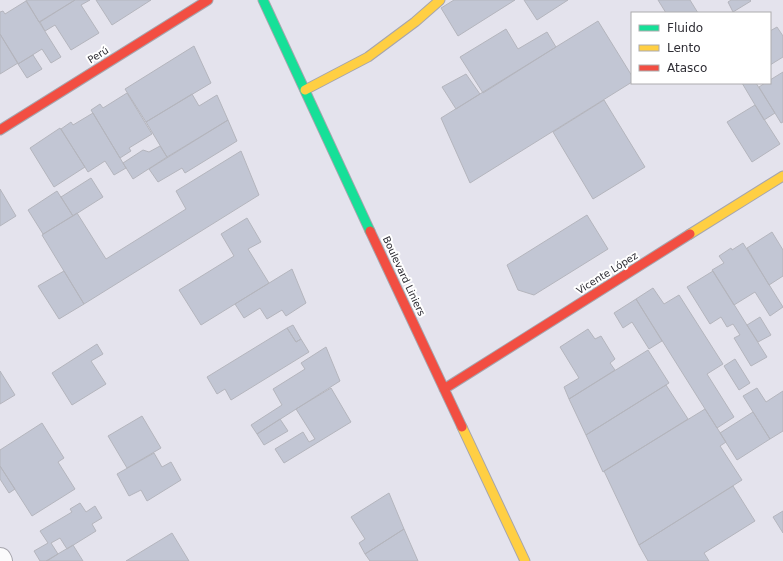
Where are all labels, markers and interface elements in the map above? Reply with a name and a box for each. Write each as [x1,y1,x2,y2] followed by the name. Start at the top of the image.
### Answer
[631,12,771,84] legend
[667,21,703,35] text: Fluido
[667,41,701,55] text: Lento
[86,44,110,66] street label: Perú
[667,61,707,75] text: Atasco
[381,234,427,318] street label: Boulevard Liniers
[574,250,640,296] street label: Vicente López

